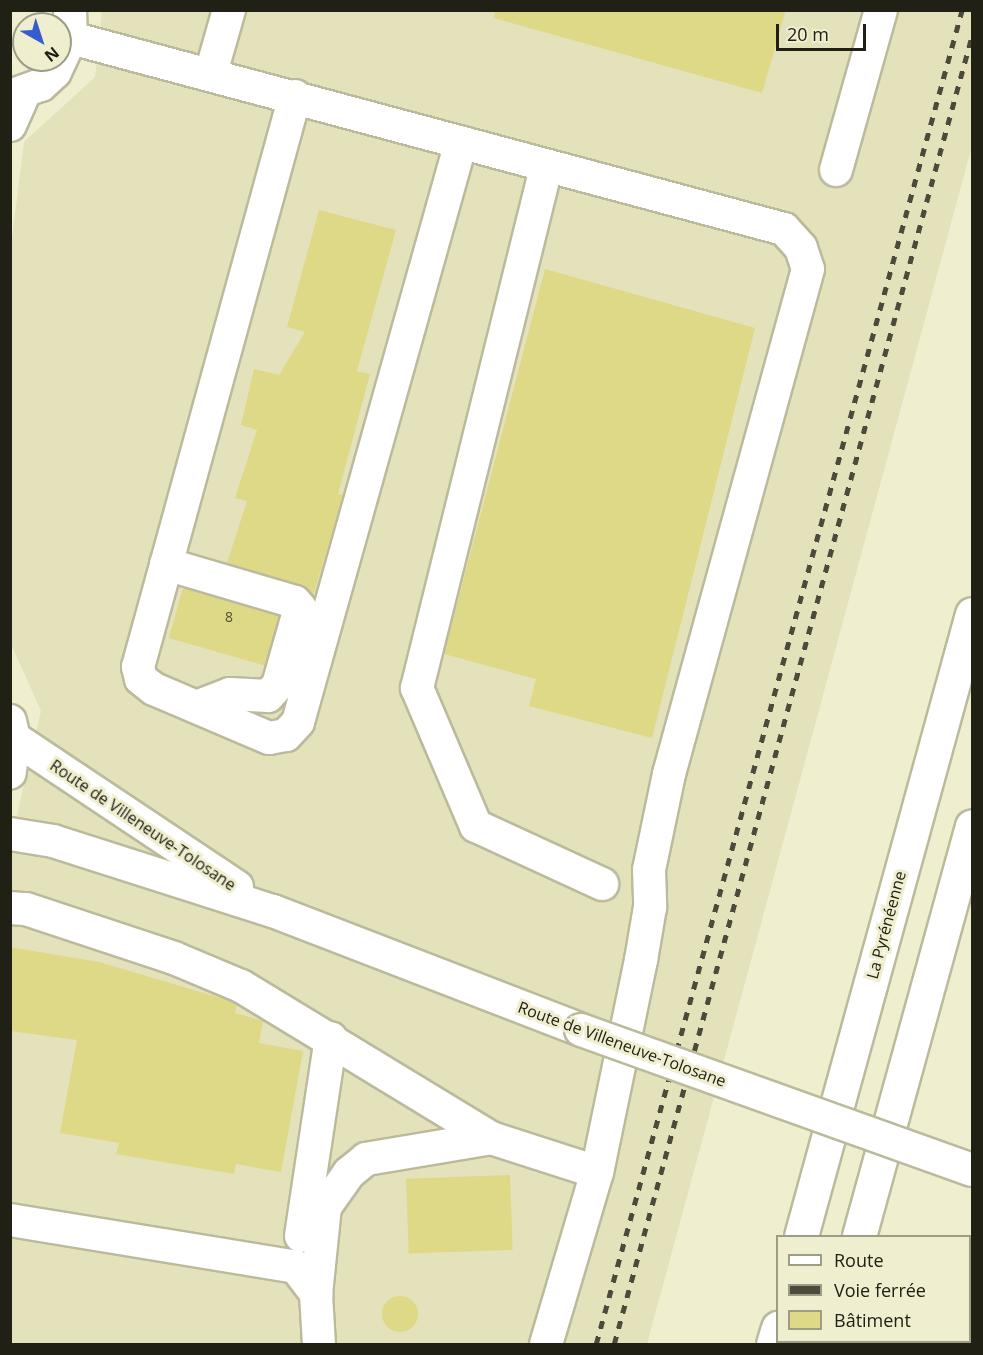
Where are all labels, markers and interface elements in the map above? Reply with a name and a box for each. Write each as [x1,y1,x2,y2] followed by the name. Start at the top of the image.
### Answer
[12,12,72,72] north arrow
[779,12,869,50] scale bar
[787,22,829,46] text: 20 m
[40,42,64,67] text: N
[225,609,233,625] house number: 8
[46,756,240,894] street label: Route de Villeneuve-Tolosane
[862,869,910,981] street label: La Pyrénéenne
[515,997,729,1091] street label: Route de Villeneuve-Tolosane
[776,1235,971,1343] legend
[834,1248,884,1272] text: Route
[834,1278,926,1302] text: Voie ferrée
[834,1308,911,1332] text: Bâtiment

